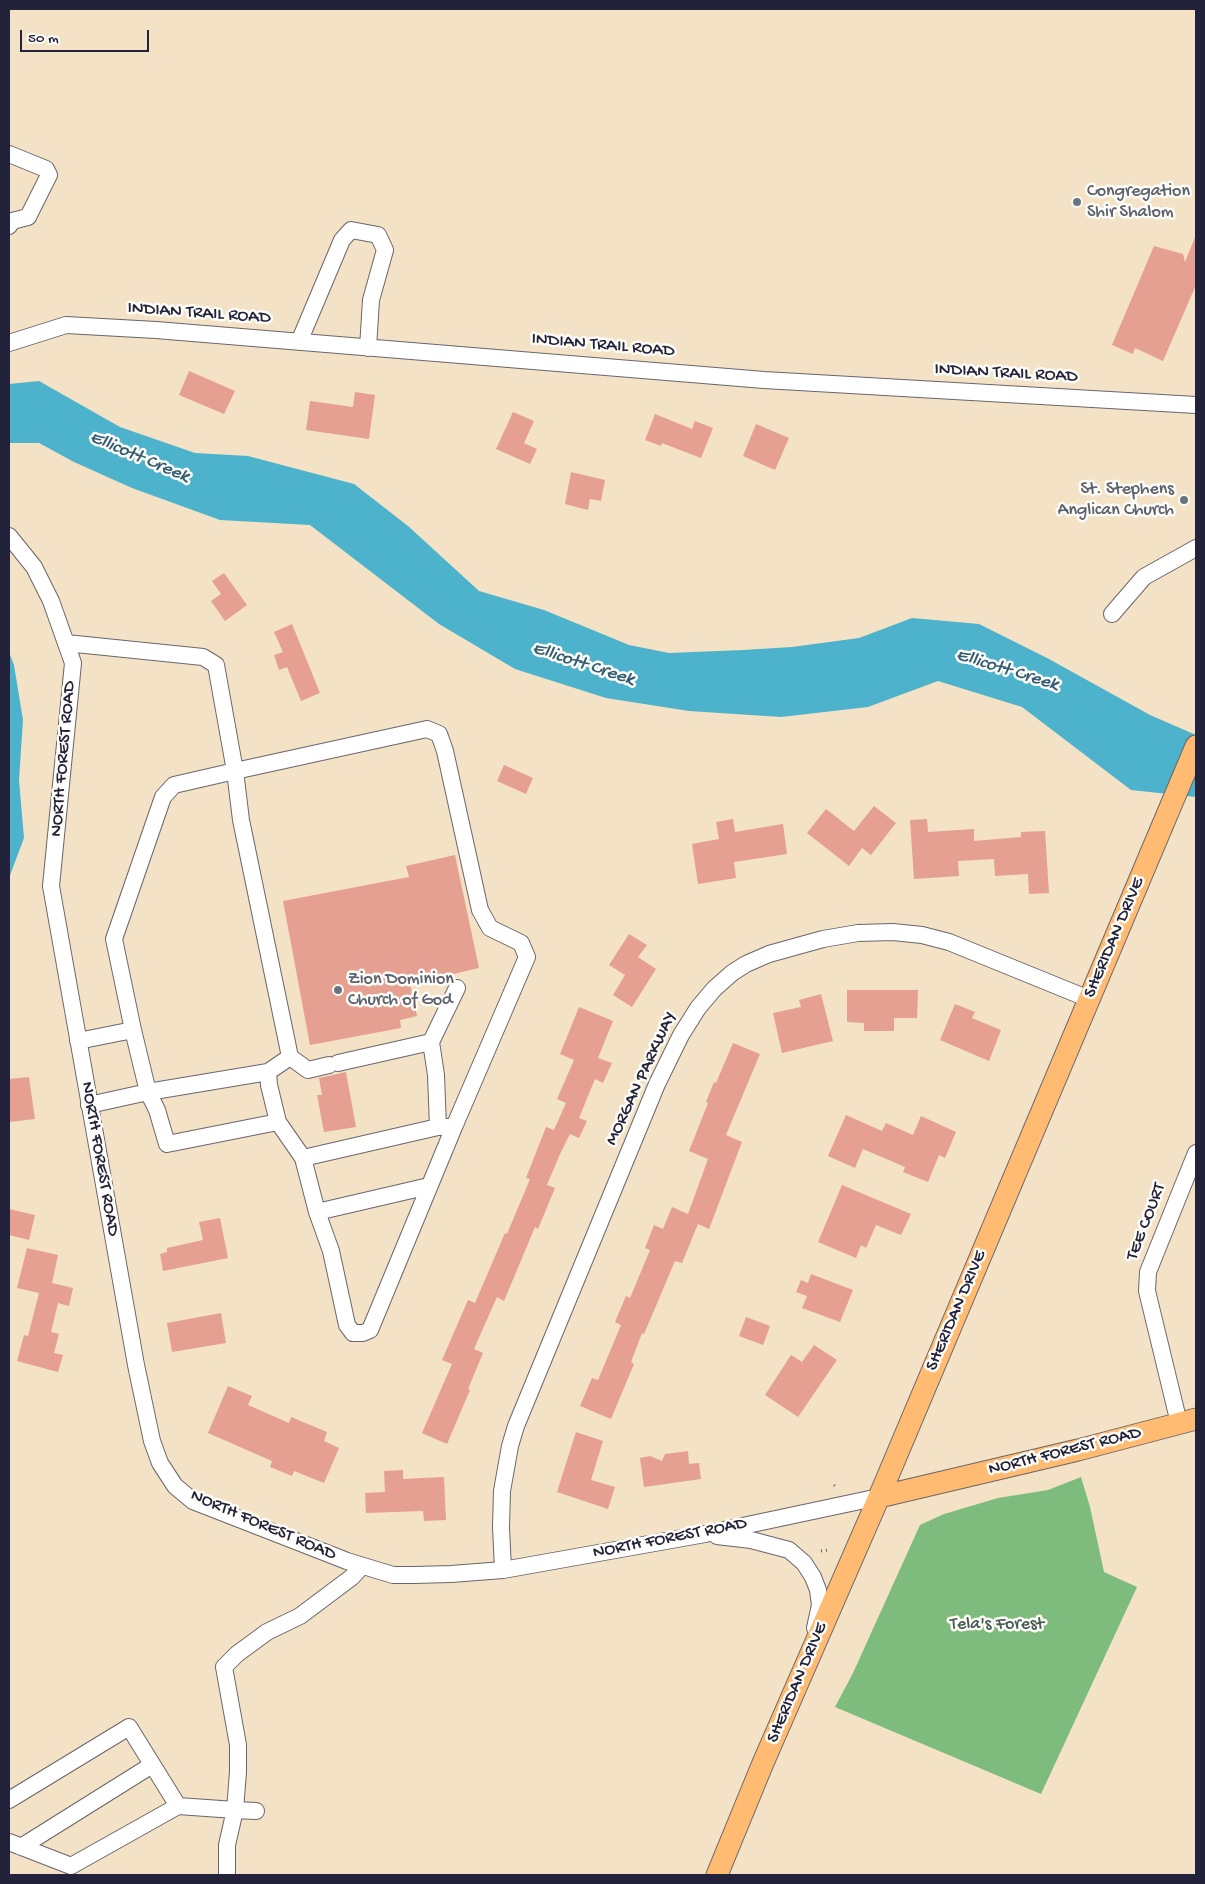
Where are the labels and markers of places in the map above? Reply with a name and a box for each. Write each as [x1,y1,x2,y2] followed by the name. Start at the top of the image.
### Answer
[1087,181,1190,223] place label: Congregation Shir Shalom
[1071,196,1083,208] marker: Congregation Shir Shalom
[1058,479,1174,522] place label: St. Stephens Anglican Church
[1178,494,1190,506] marker: St. Stephens Anglican Church
[348,969,454,1012] place label: Zion Dominion Church of God
[332,984,344,996] marker: Zion Dominion Church of God

